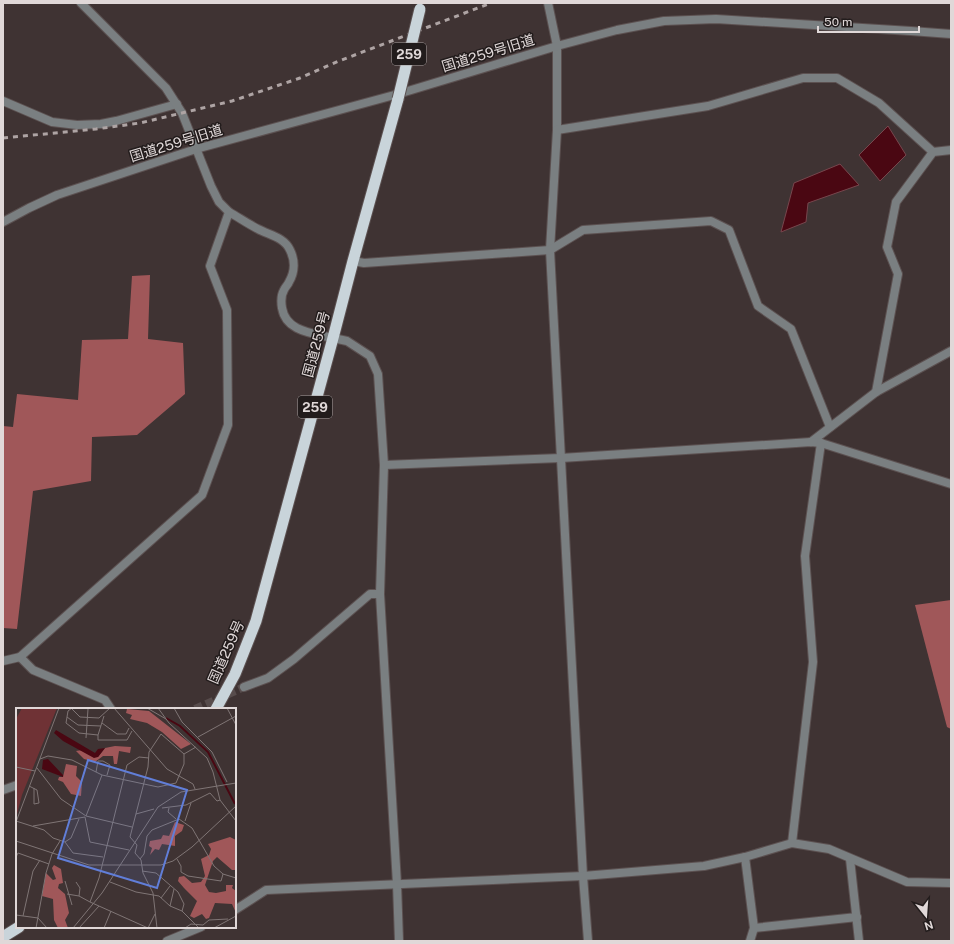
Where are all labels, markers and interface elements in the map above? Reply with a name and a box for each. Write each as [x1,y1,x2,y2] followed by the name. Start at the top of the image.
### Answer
[818,8,919,34] scale bar
[824,15,852,29] text: 50 m
[440,31,536,75] street label: 国道259号旧道
[392,43,426,65] road number: 259
[128,121,224,165] street label: 国道259号旧道
[299,309,333,379] street label: 国道259号
[298,396,332,418] road number: 259
[205,618,247,686] street label: 国道259号
[16,708,236,928] inset map
[906,896,946,936] north arrow
[923,919,935,933] text: N

